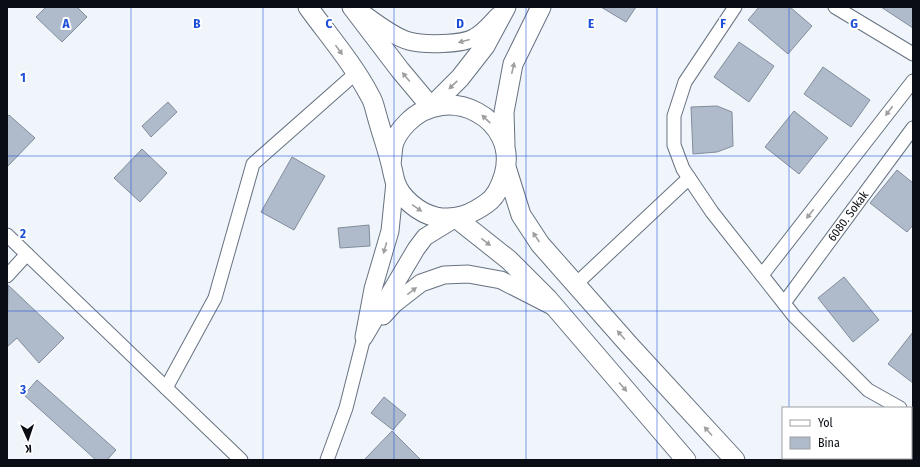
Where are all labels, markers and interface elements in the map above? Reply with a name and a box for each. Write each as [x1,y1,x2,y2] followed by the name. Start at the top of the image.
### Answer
[61,16,70,31] text: A
[193,16,201,31] text: B
[326,16,333,31] text: C
[456,16,464,31] text: D
[588,16,594,31] text: E
[720,16,726,31] text: F
[850,16,858,31] text: G
[458,38,470,44] one-way arrow
[335,45,343,55] one-way arrow
[510,62,516,74] one-way arrow
[20,70,26,85] text: 1
[401,71,410,82] one-way arrow
[448,80,458,90] one-way arrow
[885,106,894,117] one-way arrow
[481,114,491,124] one-way arrow
[825,188,871,244] street label: 6080. Sokak
[412,204,422,212] one-way arrow
[805,209,814,220] one-way arrow
[19,226,26,241] text: 2
[532,231,539,243] one-way arrow
[481,238,492,246] one-way arrow
[382,242,388,254] one-way arrow
[406,286,417,295] one-way arrow
[616,330,625,340] one-way arrow
[19,382,26,397] text: 3
[619,382,628,393] one-way arrow
[782,407,912,459] legend
[818,416,833,430] text: Yol
[8,419,48,459] north arrow
[704,426,713,436] one-way arrow
[818,436,840,450] text: Bina
[24,442,32,455] text: K

